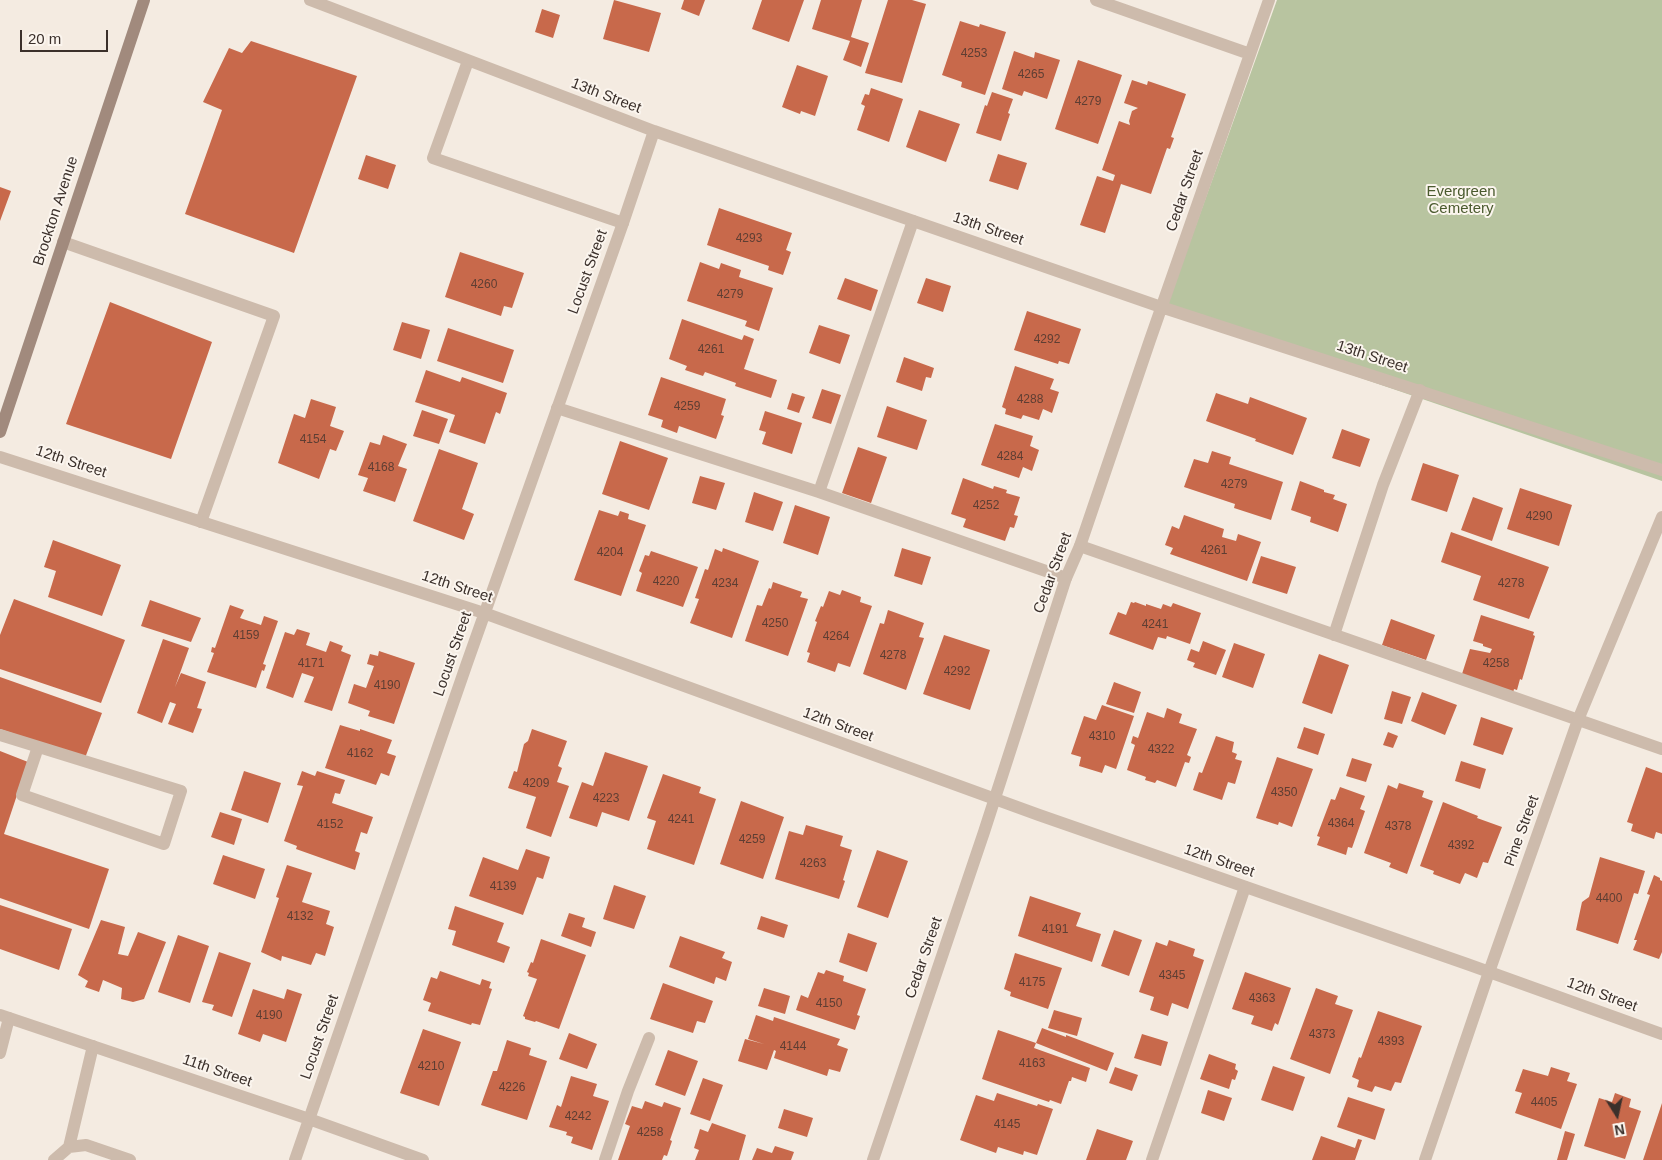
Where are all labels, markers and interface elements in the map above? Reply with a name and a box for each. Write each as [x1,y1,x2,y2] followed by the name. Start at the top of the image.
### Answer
[22,20,110,52] scale bar
[28,30,61,47] text: 20 m
[961,47,987,61] house number: 4253
[1018,68,1044,82] house number: 4265
[569,74,643,118] street label: 13th Street
[1075,95,1101,109] house number: 4279
[1163,148,1207,234] street label: Cedar Street
[30,154,82,268] street label: Brockton Avenue
[1426,183,1496,218] park label: Evergreen Cemetery
[950,209,1026,249] street label: 13th Street
[564,227,612,317] street label: Locust Street
[736,232,762,246] house number: 4293
[471,278,497,292] house number: 4260
[717,288,743,302] house number: 4279
[1034,333,1060,347] house number: 4292
[1334,337,1410,377] street label: 13th Street
[698,343,724,357] house number: 4261
[1017,393,1043,407] house number: 4288
[674,400,700,414] house number: 4259
[300,433,326,447] house number: 4154
[33,442,109,482] street label: 12th Street
[997,450,1023,464] house number: 4284
[368,461,394,475] house number: 4168
[1221,478,1247,492] house number: 4279
[973,499,999,513] house number: 4252
[1526,510,1552,524] house number: 4290
[1030,530,1076,616] street label: Cedar Street
[1201,544,1227,558] house number: 4261
[597,546,623,560] house number: 4204
[419,567,495,607] street label: 12th Street
[653,575,679,589] house number: 4220
[712,577,738,591] house number: 4234
[1498,577,1524,591] house number: 4278
[430,609,476,699] street label: Locust Street
[762,617,788,631] house number: 4250
[1142,618,1168,632] house number: 4241
[233,629,259,643] house number: 4159
[823,630,849,644] house number: 4264
[880,649,906,663] house number: 4278
[298,657,324,671] house number: 4171
[1483,657,1509,671] house number: 4258
[944,665,970,679] house number: 4292
[374,679,400,693] house number: 4190
[800,704,876,746] street label: 12th Street
[1089,730,1115,744] house number: 4310
[1148,743,1174,757] house number: 4322
[347,747,373,761] house number: 4162
[523,777,549,791] house number: 4209
[1271,786,1297,800] house number: 4350
[593,792,619,806] house number: 4223
[1501,793,1543,869] street label: Pine Street
[668,813,694,827] house number: 4241
[1328,817,1354,831] house number: 4364
[317,818,343,832] house number: 4152
[1385,820,1411,834] house number: 4378
[739,833,765,847] house number: 4259
[1448,839,1474,853] house number: 4392
[1181,841,1257,881] street label: 12th Street
[800,857,826,871] house number: 4263
[490,880,516,894] house number: 4139
[1596,892,1622,906] house number: 4400
[287,910,313,924] house number: 4132
[902,915,946,1001] street label: Cedar Street
[1042,923,1068,937] house number: 4191
[1159,969,1185,983] house number: 4345
[1564,974,1640,1016] street label: 12th Street
[1019,976,1045,990] house number: 4175
[297,992,343,1082] street label: Locust Street
[1249,992,1275,1006] house number: 4363
[816,997,842,1011] house number: 4150
[256,1009,282,1023] house number: 4190
[1309,1028,1335,1042] house number: 4373
[1378,1035,1404,1049] house number: 4393
[780,1040,806,1054] house number: 4144
[180,1051,254,1091] street label: 11th Street
[1019,1057,1045,1071] house number: 4163
[418,1060,444,1074] house number: 4210
[499,1081,525,1095] house number: 4226
[1592,1090,1642,1140] north arrow
[1531,1096,1557,1110] house number: 4405
[565,1110,591,1124] house number: 4242
[994,1118,1020,1132] house number: 4145
[1613,1121,1626,1139] text: N
[637,1126,663,1140] house number: 4258

